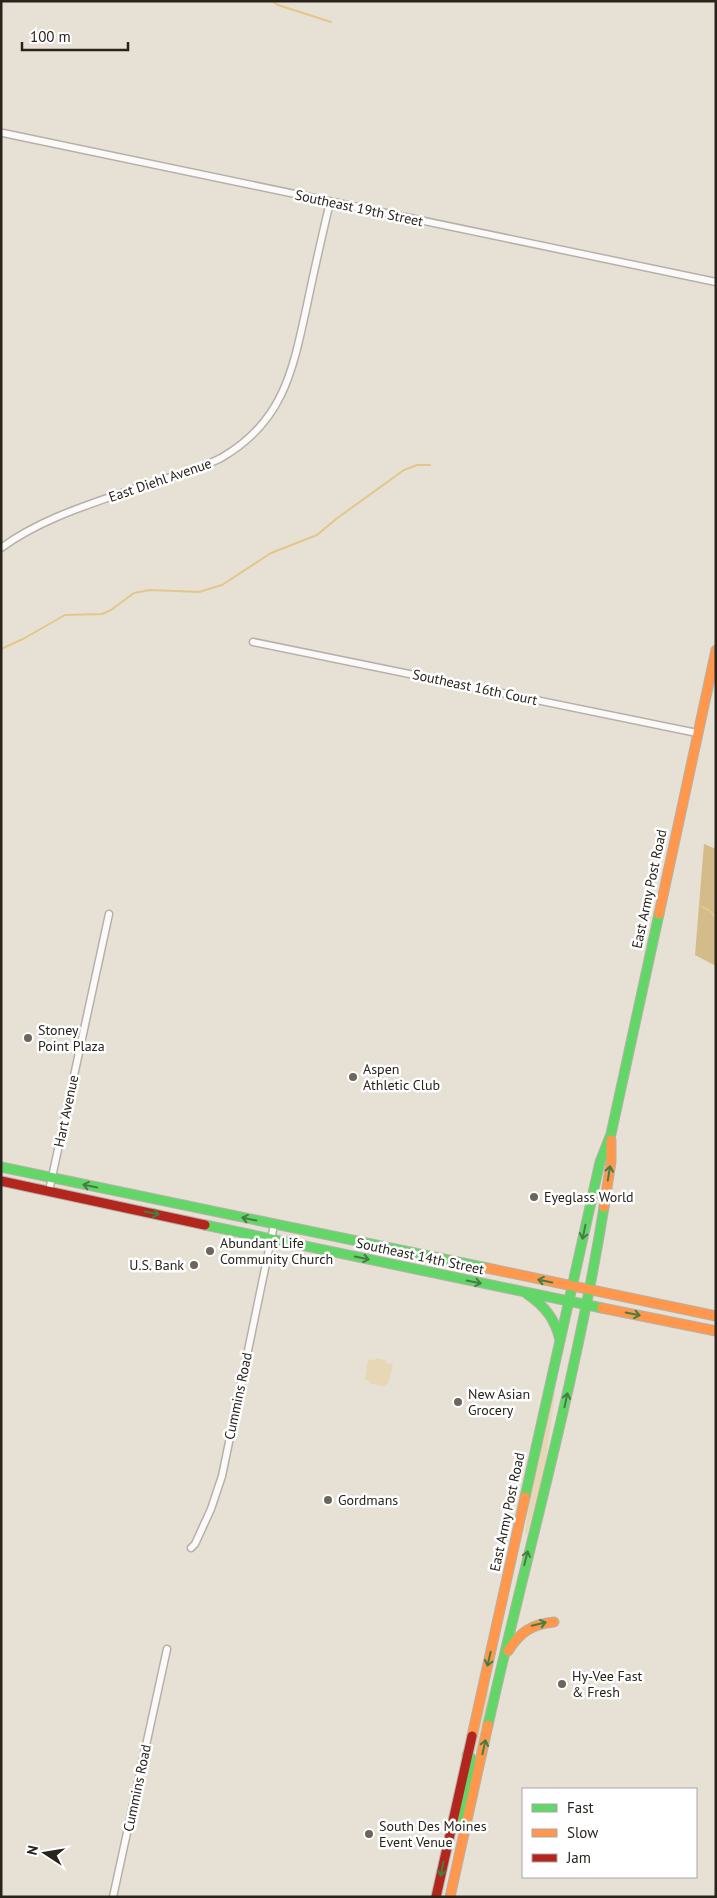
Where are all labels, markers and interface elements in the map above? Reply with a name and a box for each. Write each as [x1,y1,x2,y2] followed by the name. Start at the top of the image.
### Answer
[22,20,129,52] scale bar
[30,27,71,46] text: 100 m
[293,186,425,230] street label: Southeast 19th Street
[106,454,214,506] street label: East Diehl Avenue
[411,665,539,709] street label: Southeast 16th Court
[628,828,670,950] street label: East Army Post Road
[38,1021,105,1055] place label: Stoney Point Plaza
[22,1032,34,1044] marker: Stoney Point Plaza
[363,1060,440,1094] place label: Aspen Athletic Club
[347,1071,359,1083] marker: Aspen Athletic Club
[50,1073,82,1149] street label: Hart Avenue
[605,1165,615,1181] one-way arrow
[82,1180,98,1190] one-way arrow
[544,1188,634,1206] place label: Eyeglass World
[528,1191,540,1203] marker: Eyeglass World
[143,1209,159,1218] one-way arrow
[241,1214,257,1223] one-way arrow
[579,1223,588,1239] one-way arrow
[220,1234,333,1268] place label: Abundant Life Community Church
[354,1234,486,1278] street label: Southeast 14th Street
[204,1245,216,1257] marker: Abundant Life Community Church
[353,1254,369,1263] one-way arrow
[129,1256,184,1274] place label: U.S. Bank
[188,1259,200,1271] marker: U.S. Bank
[538,1275,554,1285] one-way arrow
[466,1277,482,1287] one-way arrow
[625,1310,641,1319] one-way arrow
[220,1351,256,1441] street label: Cummins Road
[468,1385,530,1419] place label: New Asian Grocery
[562,1392,571,1408] one-way arrow
[452,1396,464,1408] marker: New Asian Grocery
[486,1451,528,1573] street label: East Army Post Road
[338,1491,398,1509] place label: Gordmans
[322,1494,334,1506] marker: Gordmans
[522,1550,532,1566] one-way arrow
[530,1619,546,1629] one-way arrow
[484,1650,493,1666] one-way arrow
[572,1667,643,1701] place label: Hy-Vee Fast & Fresh
[556,1678,568,1690] marker: Hy-Vee Fast & Fresh
[480,1739,489,1755] one-way arrow
[119,1743,155,1833] street label: Cummins Road
[522,1788,697,1878] legend
[567,1798,594,1817] text: Fast
[379,1817,487,1851] place label: South Des Moines Event Venue
[567,1823,598,1842] text: Slow
[20,1828,70,1878] north arrow
[363,1828,375,1840] marker: South Des Moines Event Venue
[23,1844,42,1857] text: N
[566,1848,591,1867] text: Jam
[437,1860,446,1876] one-way arrow

